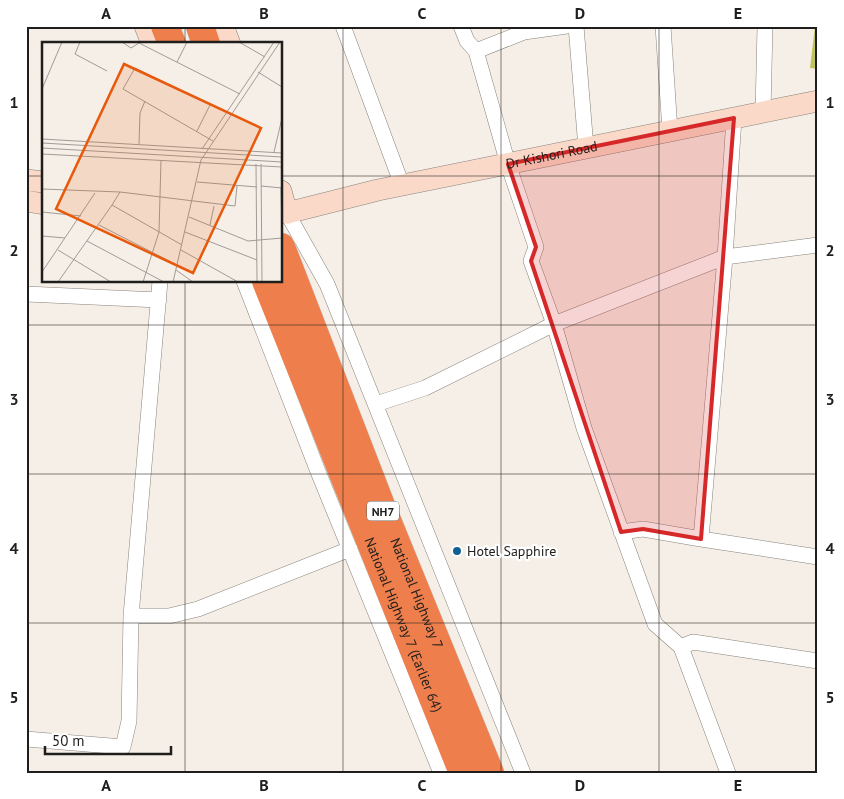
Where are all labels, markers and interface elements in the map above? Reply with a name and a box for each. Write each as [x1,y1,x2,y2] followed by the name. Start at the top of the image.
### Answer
[101,3,111,23] text: A
[259,3,269,23] text: B
[418,3,427,23] text: C
[575,3,585,23] text: D
[734,3,742,23] text: E
[42,42,282,282] inset map
[9,92,19,112] text: 1
[825,92,835,112] text: 1
[504,137,599,173] street label: Dr Kishori Road
[9,240,19,260] text: 2
[825,240,835,260] text: 2
[9,389,19,409] text: 3
[825,389,835,409] text: 3
[367,502,399,520] road number: NH7
[360,534,447,715] street label: National Highway 7 (Earlier 64)
[386,535,447,651] street label: National Highway 7
[9,538,19,558] text: 4
[825,538,835,558] text: 4
[467,542,556,560] place label: Hotel Sapphire
[451,545,463,557] marker: Hotel Sapphire
[9,687,19,707] text: 5
[825,687,835,707] text: 5
[45,724,171,756] scale bar
[52,731,85,750] text: 50 m
[101,775,111,795] text: A
[259,775,269,795] text: B
[418,775,427,795] text: C
[575,775,585,795] text: D
[734,775,742,795] text: E

